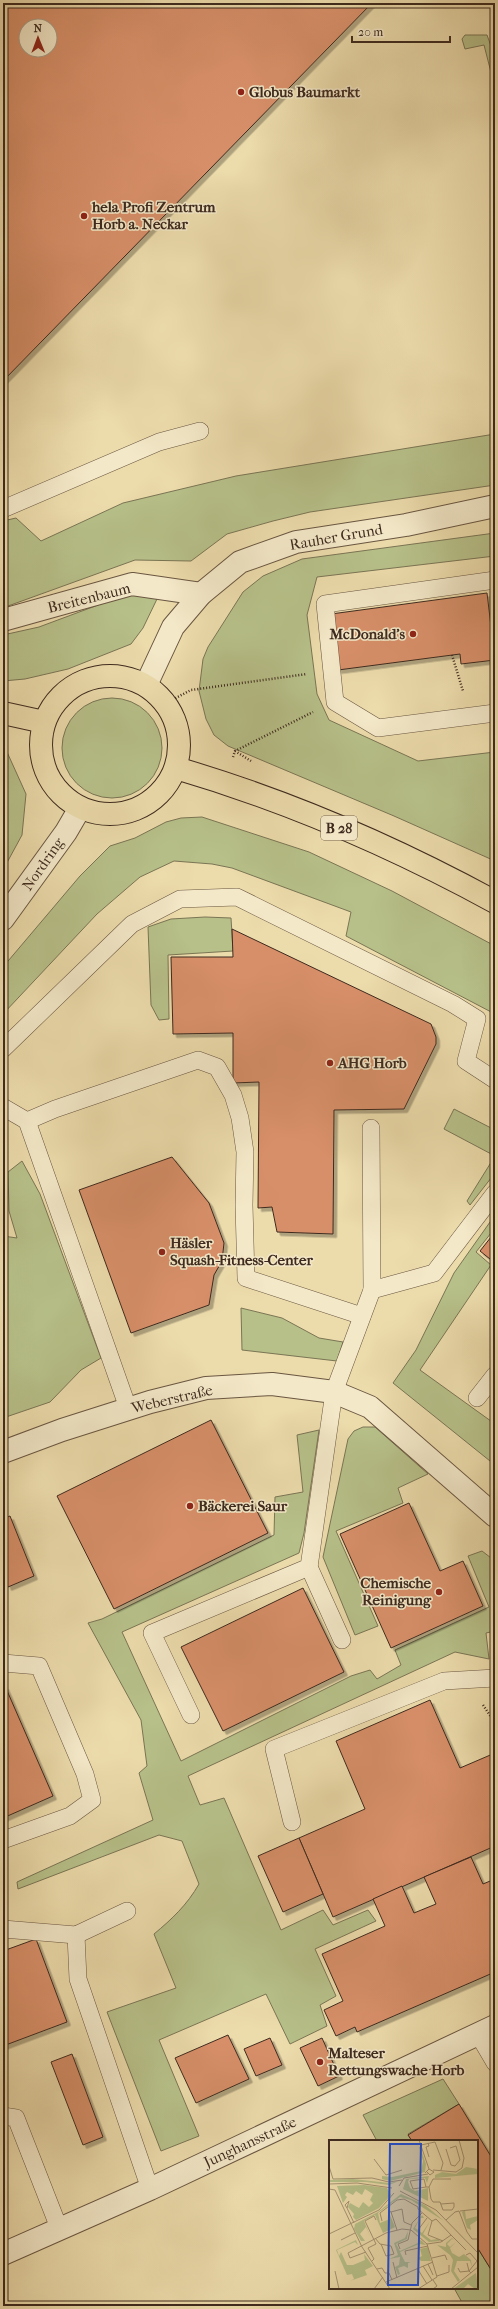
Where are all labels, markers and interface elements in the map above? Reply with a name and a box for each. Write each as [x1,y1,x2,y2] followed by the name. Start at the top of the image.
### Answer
[18,18,58,58] north arrow
[352,18,450,44] scale bar
[34,22,43,35] text: N
[358,25,383,39] text: 20 m
[249,83,361,101] place label: Globus Baumarkt
[236,87,246,97] marker: Globus Baumarkt
[91,198,216,233] place label: hela Profi Zentrum Horb a. Neckar
[79,211,89,221] marker: hela Profi Zentrum Horb a. Neckar
[288,520,385,554] street label: Rauher Grund
[46,579,133,617] street label: Breitenbaum
[328,625,405,643] place label: McDonald's
[408,629,418,639] marker: McDonald's
[321,816,357,840] road number: B 28
[18,833,68,894] street label: Nordring
[337,1054,407,1072] place label: AHG Horb
[325,1058,335,1068] marker: AHG Horb
[170,1234,313,1269] place label: Häsler Squash-Fitness-Center
[157,1247,167,1257] marker: Häsler Squash-Fitness-Center
[129,1381,215,1417] street label: Weberstraße
[198,1497,288,1515] place label: Bäckerei Saur
[185,1501,195,1511] marker: Bäckerei Saur
[360,1574,432,1609] place label: Chemische Reinigung
[434,1587,444,1597] marker: Chemische Reinigung
[327,2044,465,2079] place label: Malteser Rettungswache Horb
[315,2057,325,2067] marker: Malteser Rettungswache Horb
[200,2112,300,2172] street label: Junghansstraße
[329,2140,478,2289] inset map

